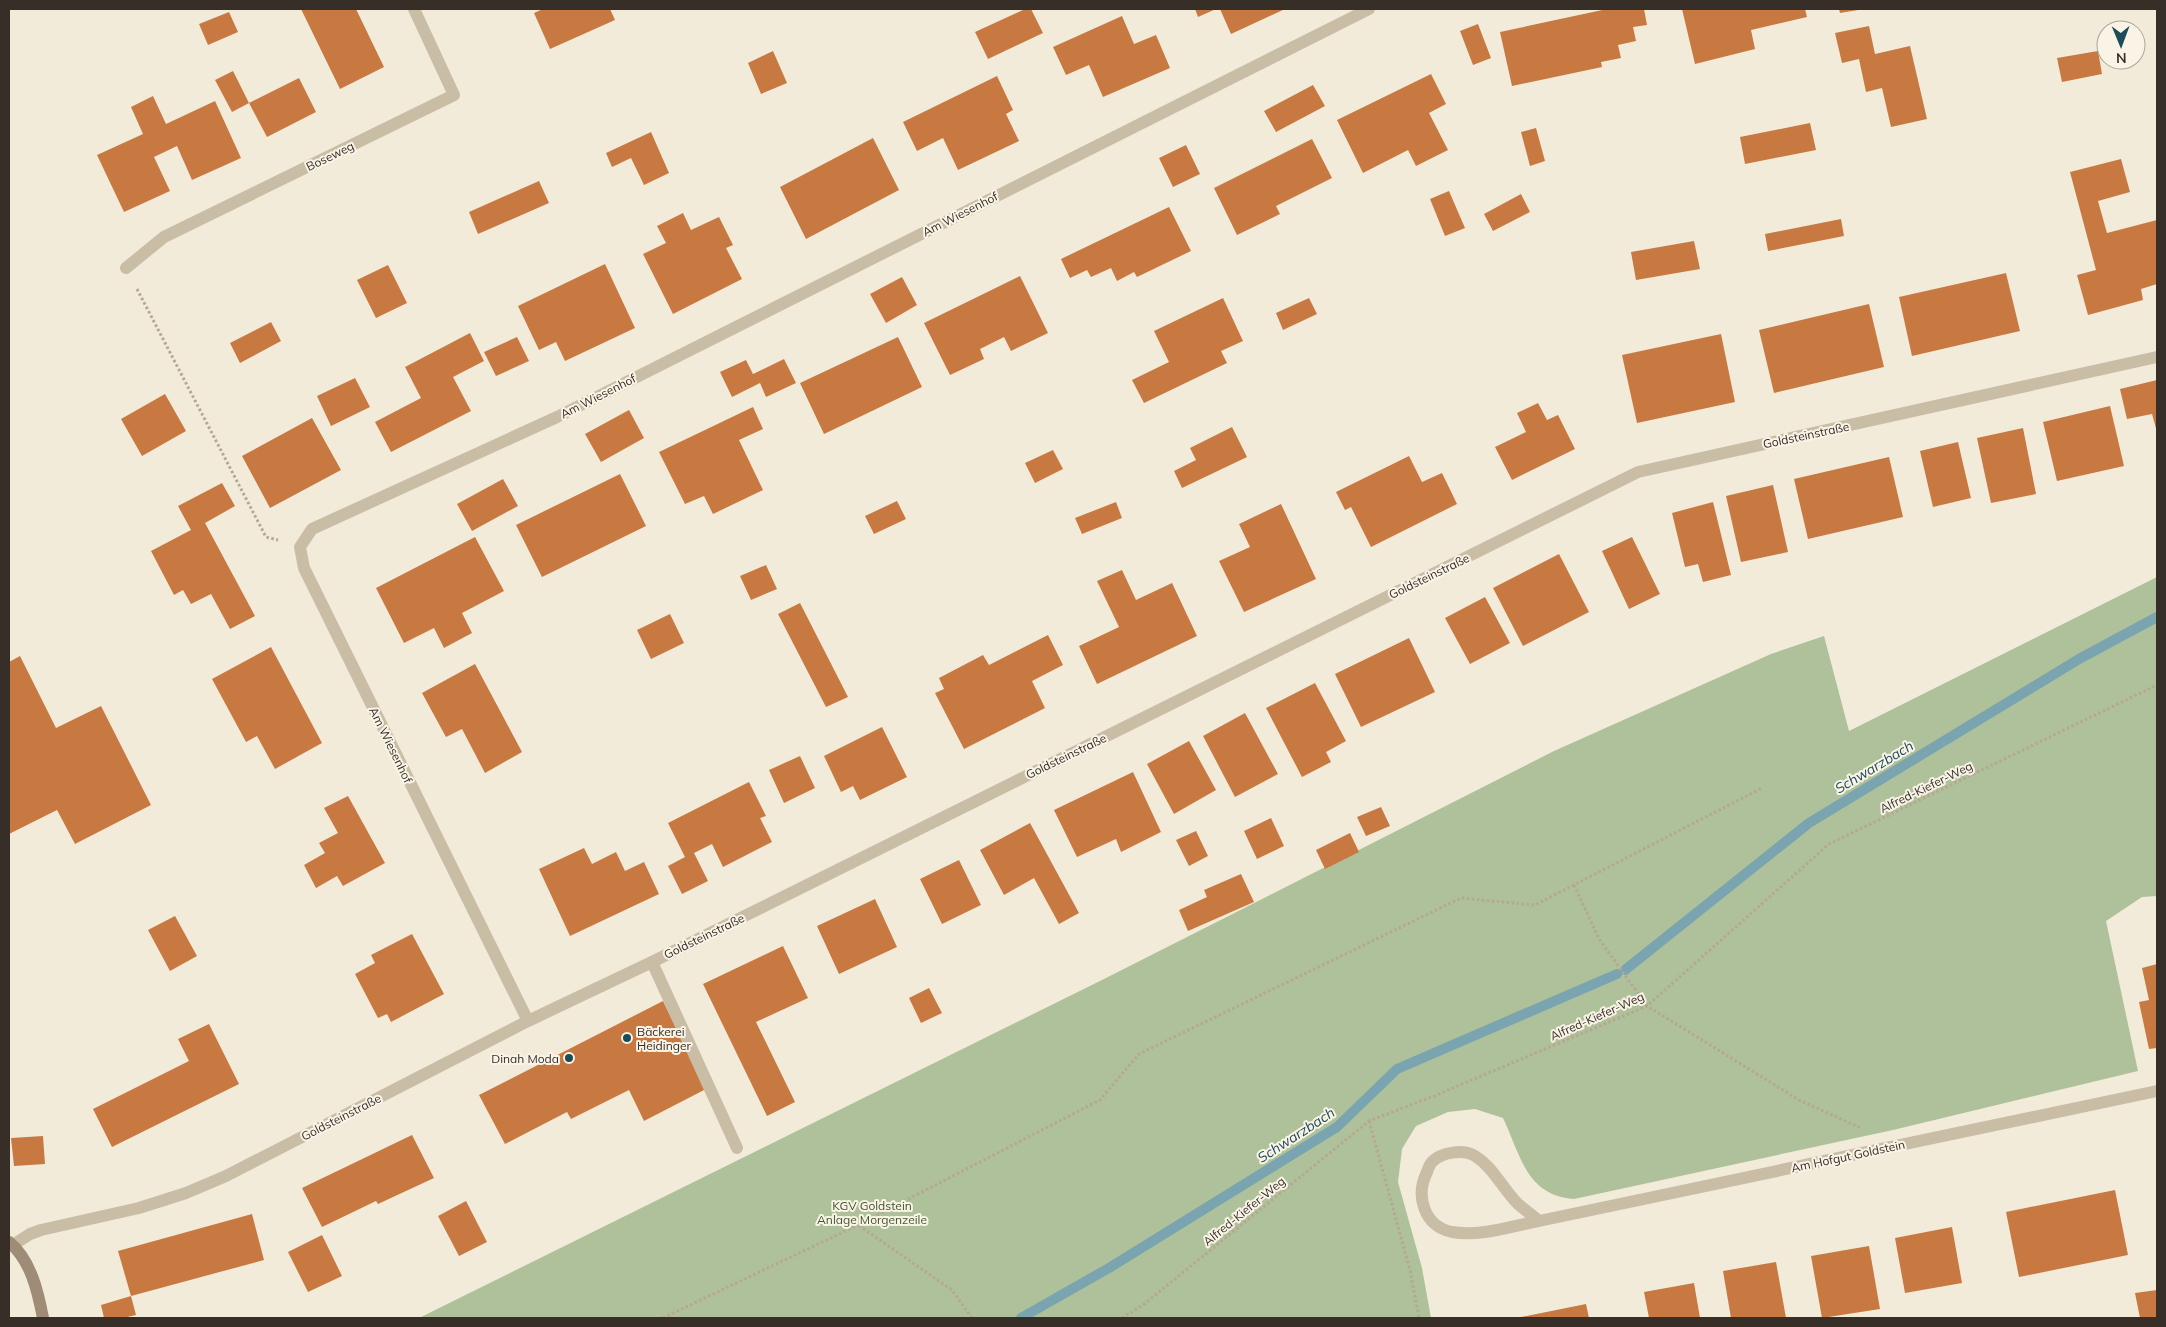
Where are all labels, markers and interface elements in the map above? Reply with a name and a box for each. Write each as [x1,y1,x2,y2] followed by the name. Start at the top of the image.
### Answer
[2096,20,2146,70] north arrow
[2116,49,2127,67] text: N
[304,138,356,174] street label: Boseweg
[920,188,1001,239] street label: Am Wiesenhof
[558,370,639,421] street label: Am Wiesenhof
[1761,419,1851,451] street label: Goldsteinstraße
[1386,550,1472,602] street label: Goldsteinstraße
[366,705,416,786] street label: Am Wiesenhof
[1023,730,1109,782] street label: Goldsteinstraße
[1831,736,1917,798] water label: Schwarzbach
[1877,758,1975,816] street label: Alfred-Kiefer-Weg
[661,910,747,962] street label: Goldsteinstraße
[1548,989,1646,1043] street label: Alfred-Kiefer-Weg
[637,1024,691,1053] place label: Bäckerei Heidinger
[621,1032,633,1044] marker: Bäckerei Heidinger
[491,1051,559,1066] place label: Dinah Moda
[563,1052,575,1064] marker: Dinah Moda
[298,1090,384,1144] street label: Goldsteinstraße
[1254,1103,1338,1167] water label: Schwarzbach
[1790,1137,1906,1175] street label: Am Hofgut Goldstein
[1200,1173,1288,1249] street label: Alfred-Kiefer-Weg
[817,1198,927,1227] park label: KGV Goldstein Anlage Morgenzeile

